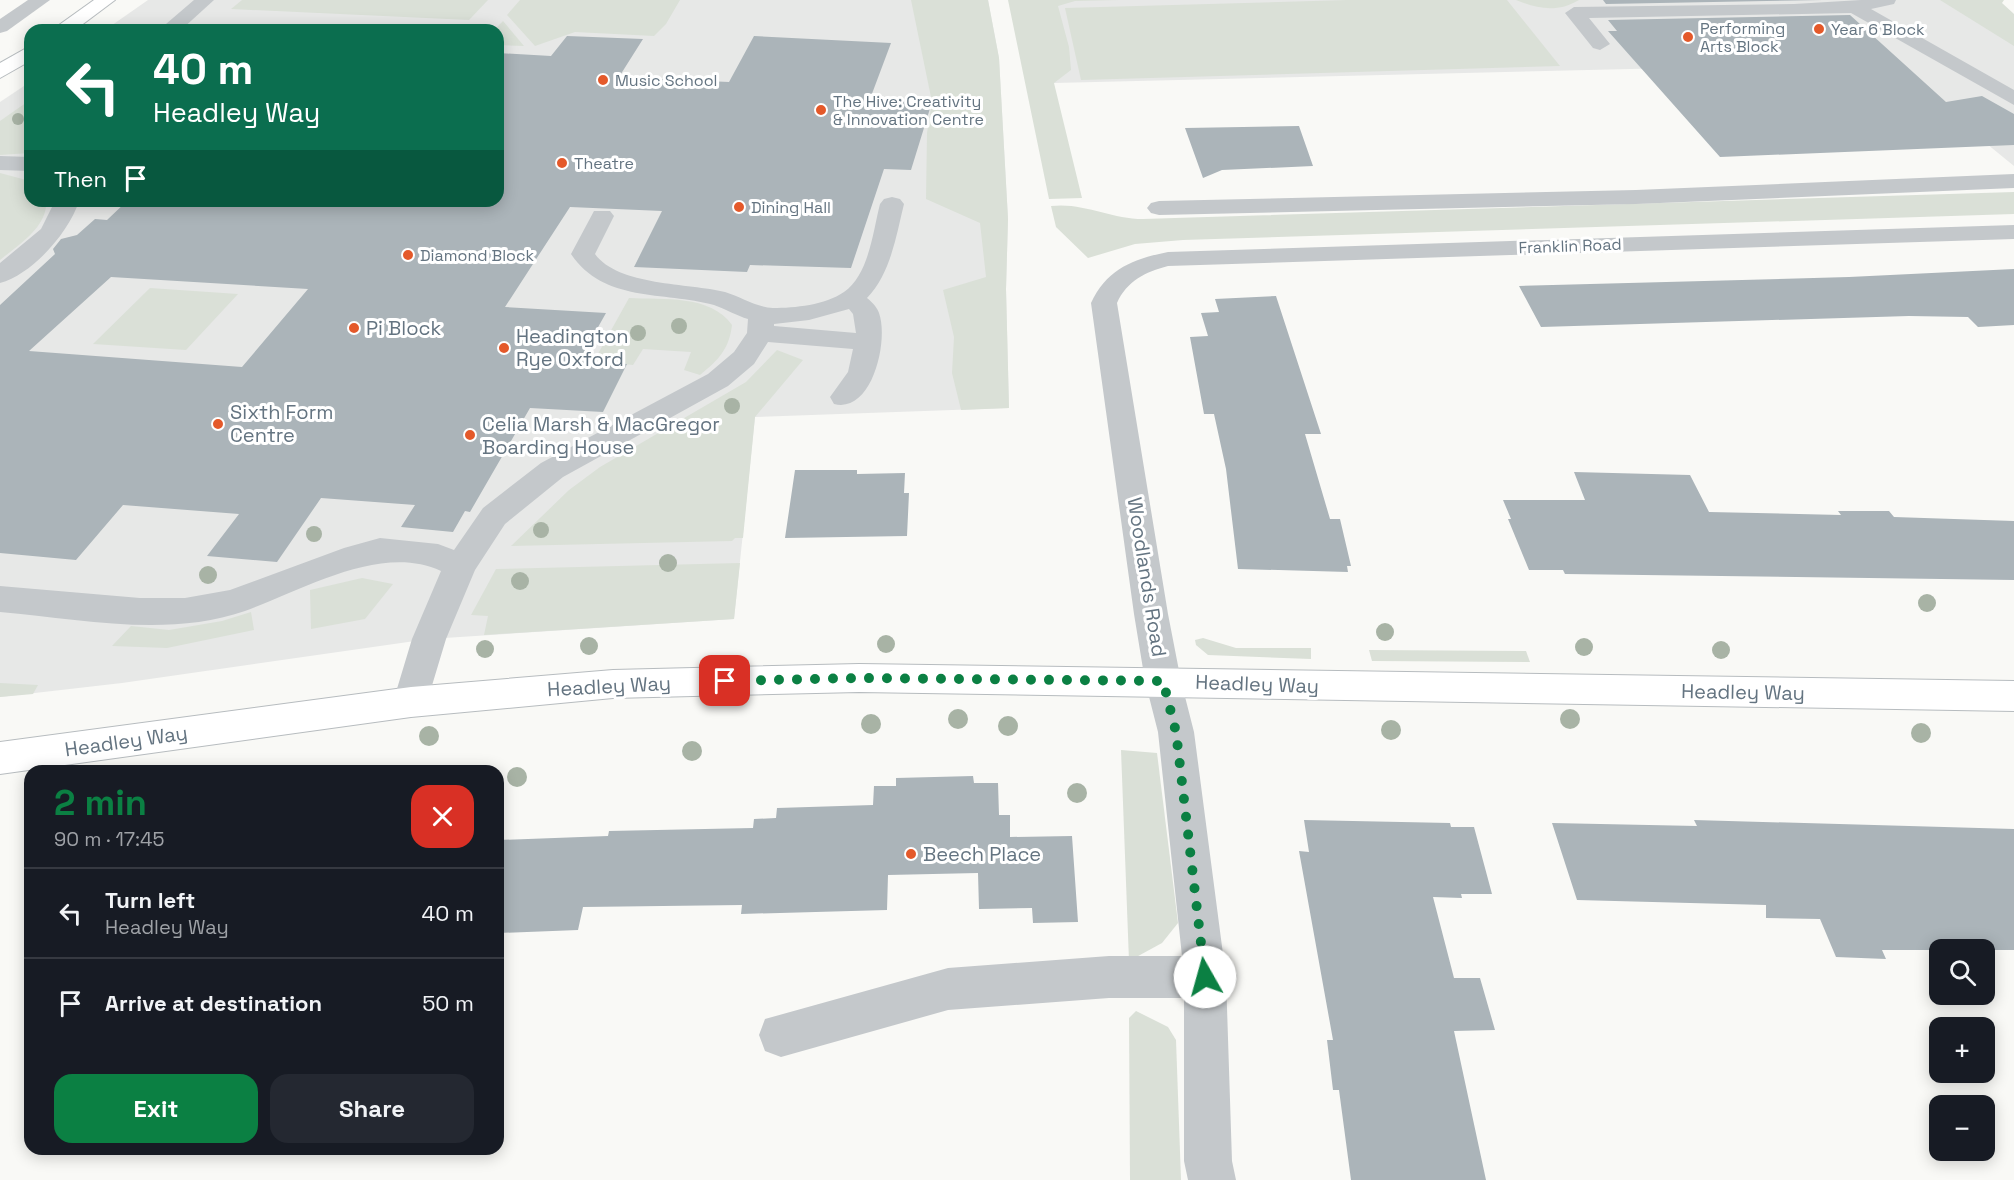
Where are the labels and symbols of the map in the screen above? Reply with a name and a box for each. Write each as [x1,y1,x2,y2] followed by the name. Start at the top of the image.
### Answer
[1700,18,1785,57] place label: Performing Arts Block
[1831,19,1925,40] place label: Year 6 Block
[1812,22,1826,36] marker: Year 6 Block
[1681,30,1695,44] marker: Performing Arts Block
[615,70,718,91] place label: Music School
[596,73,610,87] marker: Music School
[833,91,984,130] place label: The Hive: Creativity & Innovation Centre
[814,103,828,117] marker: The Hive: Creativity & Innovation Centre
[574,153,634,174] place label: Theatre
[555,156,569,170] marker: Theatre
[751,197,831,218] place label: Dining Hall
[732,200,746,214] marker: Dining Hall
[1518,234,1622,258] street label: Franklin Road
[420,245,535,266] place label: Diamond Block
[401,248,415,262] marker: Diamond Block
[366,315,441,341] place label: Pi Block
[347,321,361,335] marker: Pi Block
[516,323,629,372] place label: Headington Rye Oxford
[497,341,511,355] marker: Headington Rye Oxford
[230,399,333,448] place label: Sixth Form Centre
[482,411,720,460] place label: Celia Marsh & MacGregor Boarding House
[211,417,225,431] marker: Sixth Form Centre
[463,428,477,442] marker: Celia Marsh & MacGregor Boarding House
[1122,495,1172,659] street label: Woodlands Road
[699,655,750,706] pin
[1195,669,1319,699] street label: Headley Way
[546,670,672,702] street label: Headley Way
[1681,678,1805,706] street label: Headley Way
[63,720,189,762] street label: Headley Way
[923,841,1041,867] place label: Beech Place
[904,847,918,861] marker: Beech Place
[1173,945,1237,1009] position arrow

